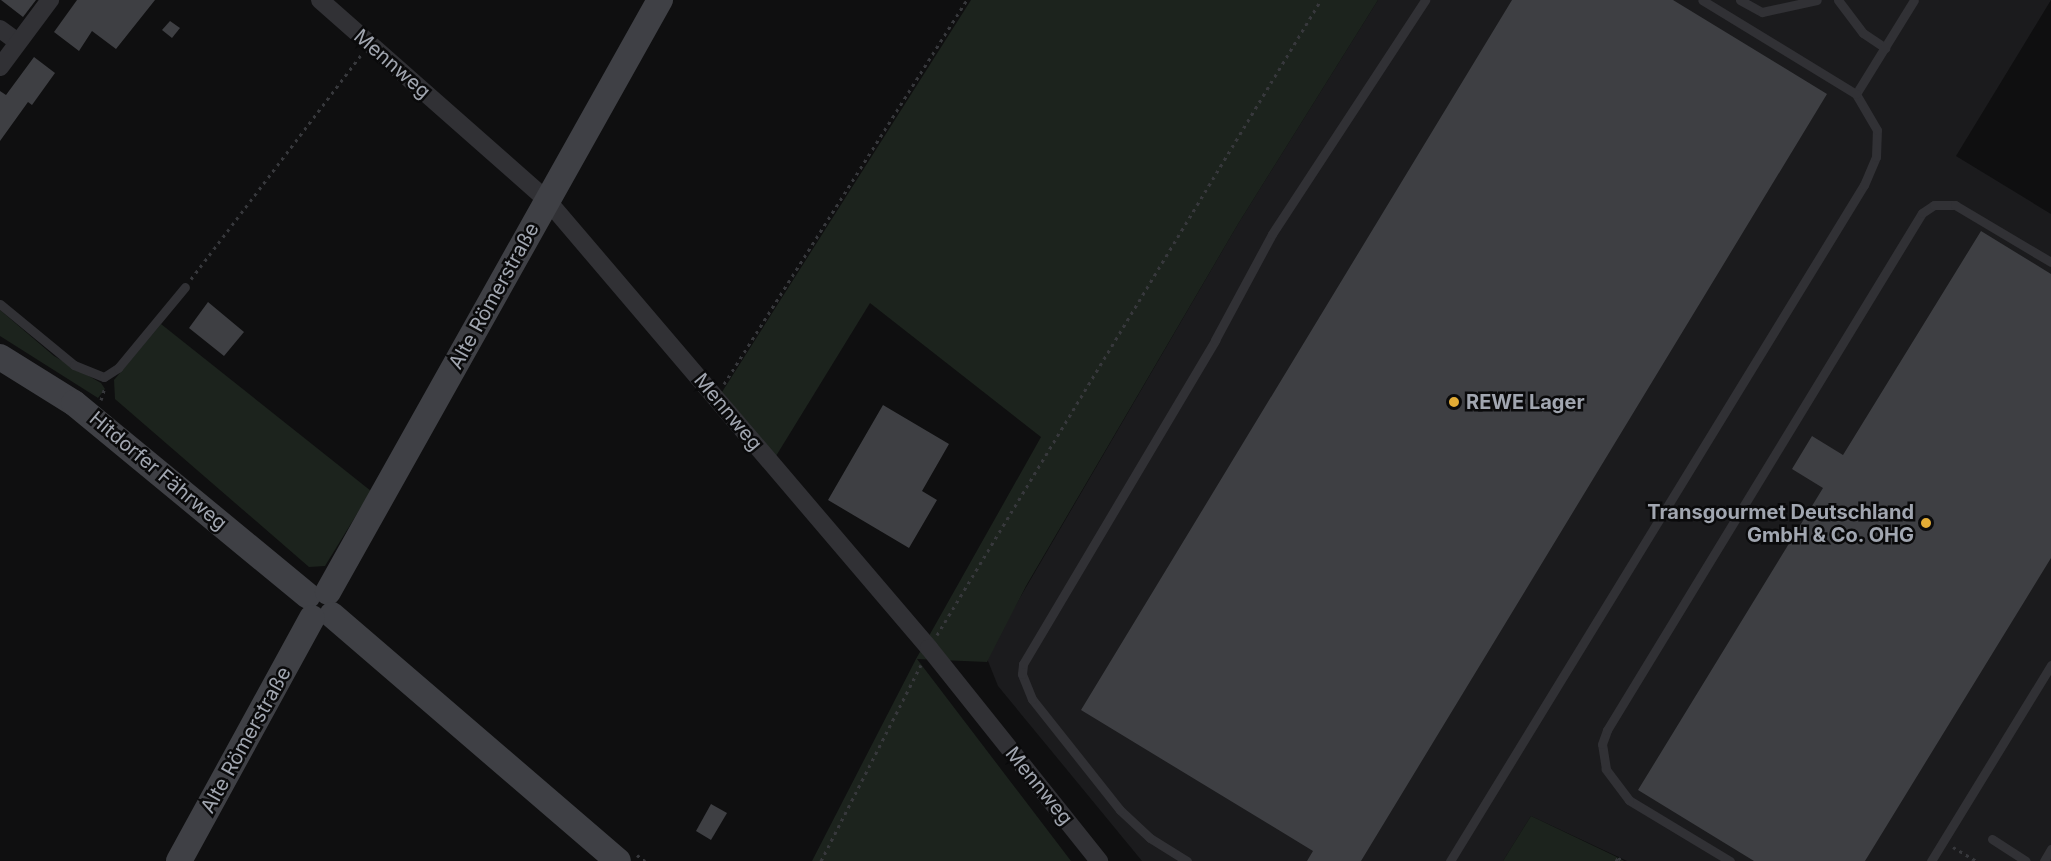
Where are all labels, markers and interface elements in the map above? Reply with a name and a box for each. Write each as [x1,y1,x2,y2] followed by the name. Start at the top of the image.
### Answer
[349,24,435,104] street label: Mennweg
[444,219,544,373] street label: Alte Römerstraße
[689,369,767,455] street label: Mennweg
[1466,390,1585,414] place label: REWE Lager
[1447,395,1461,409] marker: REWE Lager
[84,407,232,535] street label: Hitdorfer Fährweg
[1647,500,1914,547] place label: Transgourmet Deutschland GmbH & Co. OHG
[1919,516,1933,530] marker: Transgourmet Deutschland GmbH & Co. OHG
[196,663,296,817] street label: Alte Römerstraße
[1000,742,1078,830] street label: Mennweg

